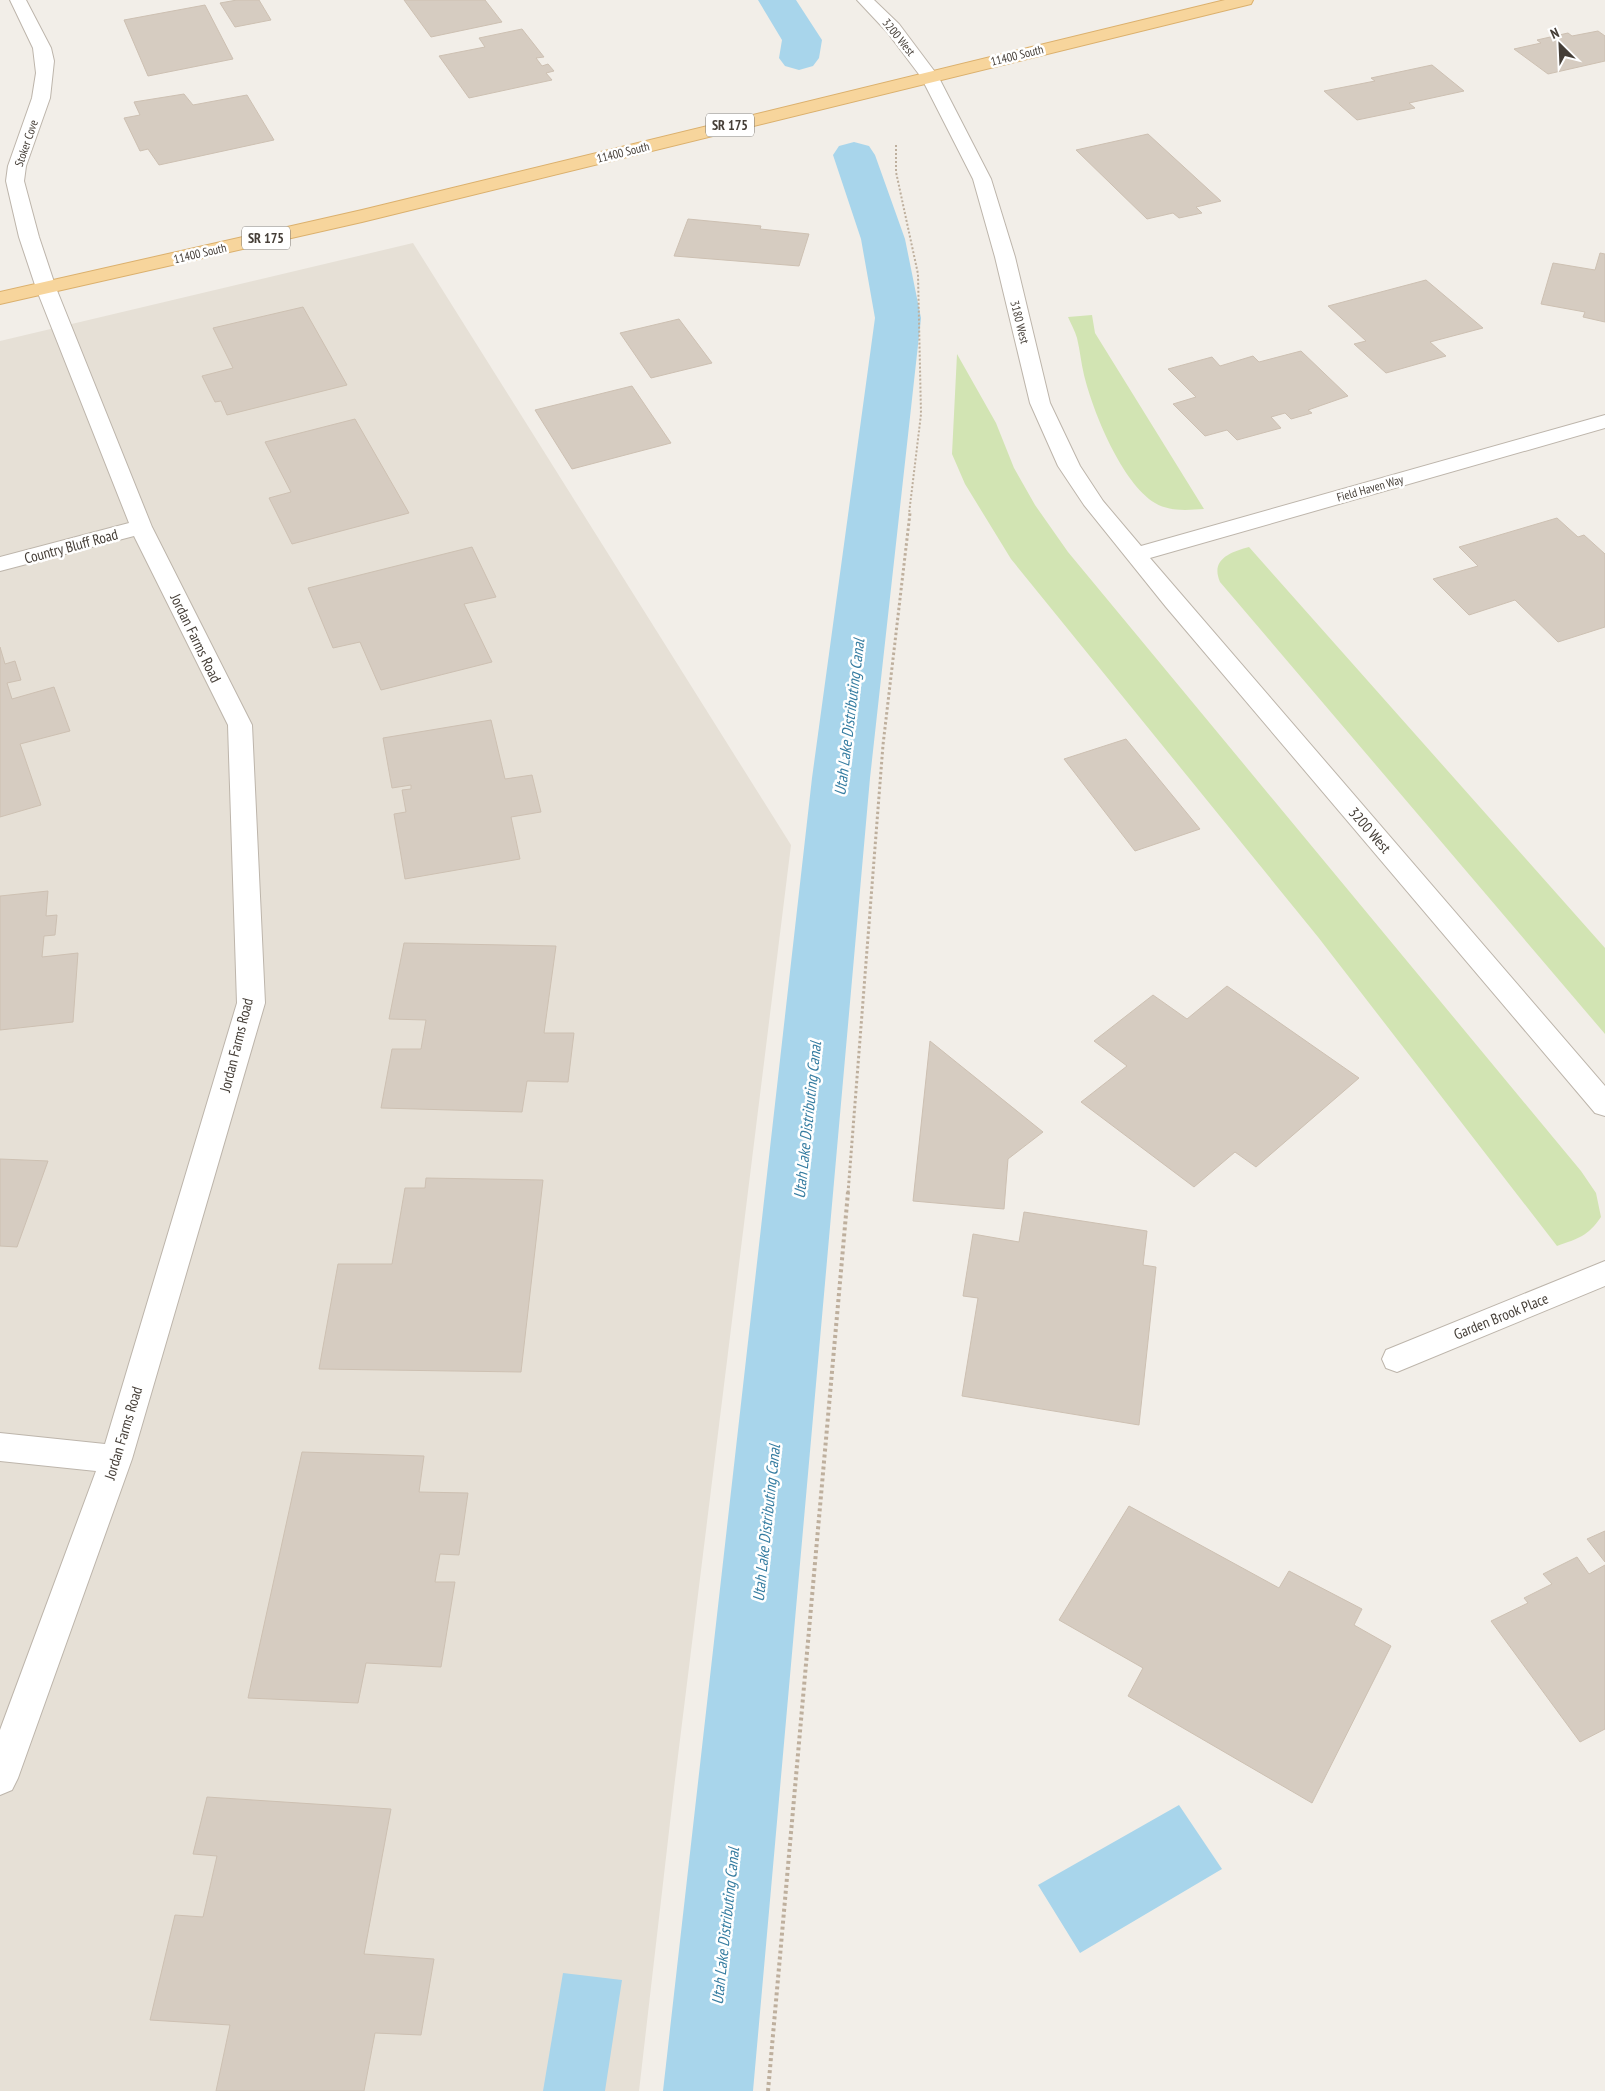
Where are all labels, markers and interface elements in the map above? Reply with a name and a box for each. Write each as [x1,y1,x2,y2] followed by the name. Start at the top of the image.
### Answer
[879,15,919,59] street label: 3200 West
[1535,20,1585,70] north arrow
[1548,23,1562,43] text: N
[989,41,1045,69] street label: 11400 South
[706,114,754,136] road number: SR 175
[11,118,41,168] street label: Stoker Cove
[595,138,651,166] street label: 11400 South
[242,227,290,250] road number: SR 175
[172,240,228,266] street label: 11400 South
[1007,299,1033,346] street label: 3180 West
[1335,471,1405,505] street label: Field Haven Way
[22,524,120,568] street label: Country Bluff Road
[166,590,226,685] street label: Jordan Farms Road
[829,636,869,796] water label: Utah Lake Distributing Canal
[1345,803,1395,857] street label: 3200 West
[215,996,257,1095] street label: Jordan Farms Road
[789,1039,825,1199] water label: Utah Lake Distributing Canal
[1451,1288,1551,1344] street label: Garden Brook Place
[100,1384,146,1483] street label: Jordan Farms Road
[748,1442,784,1602] water label: Utah Lake Distributing Canal
[707,1845,743,2005] water label: Utah Lake Distributing Canal

